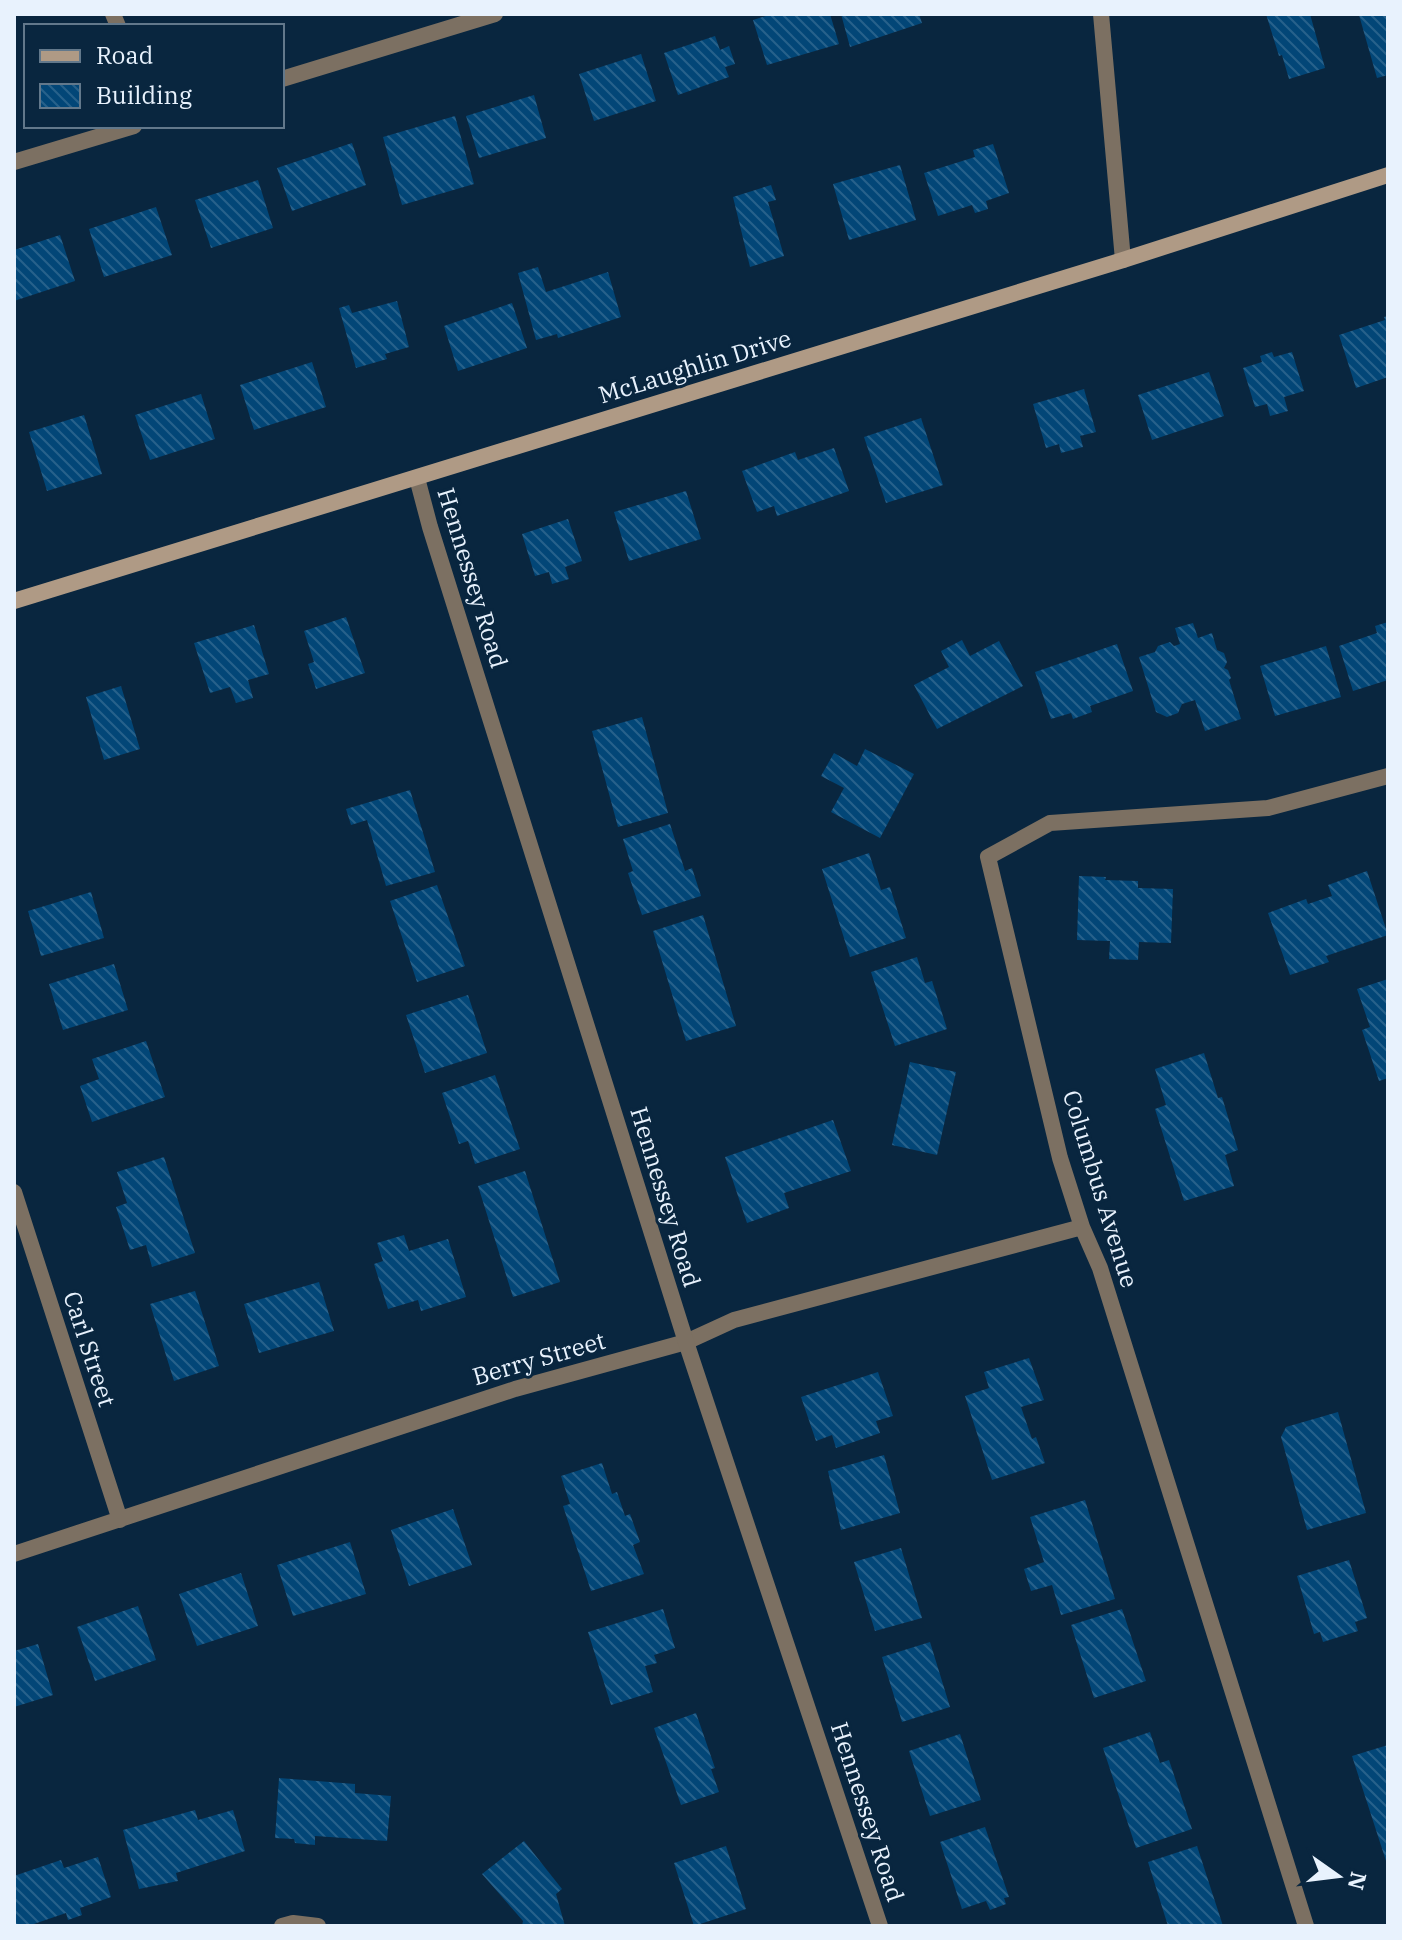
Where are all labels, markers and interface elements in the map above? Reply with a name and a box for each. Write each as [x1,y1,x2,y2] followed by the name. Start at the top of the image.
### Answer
[24,24,284,128] legend
[96,39,153,71] text: Road
[96,79,192,111] text: Building
[595,322,795,411] street label: McLaughlin Drive
[430,484,516,672] street label: Hennessey Road
[1056,1086,1146,1291] street label: Columbus Avenue
[623,1103,709,1291] street label: Hennessey Road
[56,1287,124,1410] street label: Carl Street
[469,1324,609,1392] street label: Berry Street
[824,1718,912,1906] street label: Hennessey Road
[1298,1836,1378,1916] north arrow
[1342,1869,1374,1893] text: N

